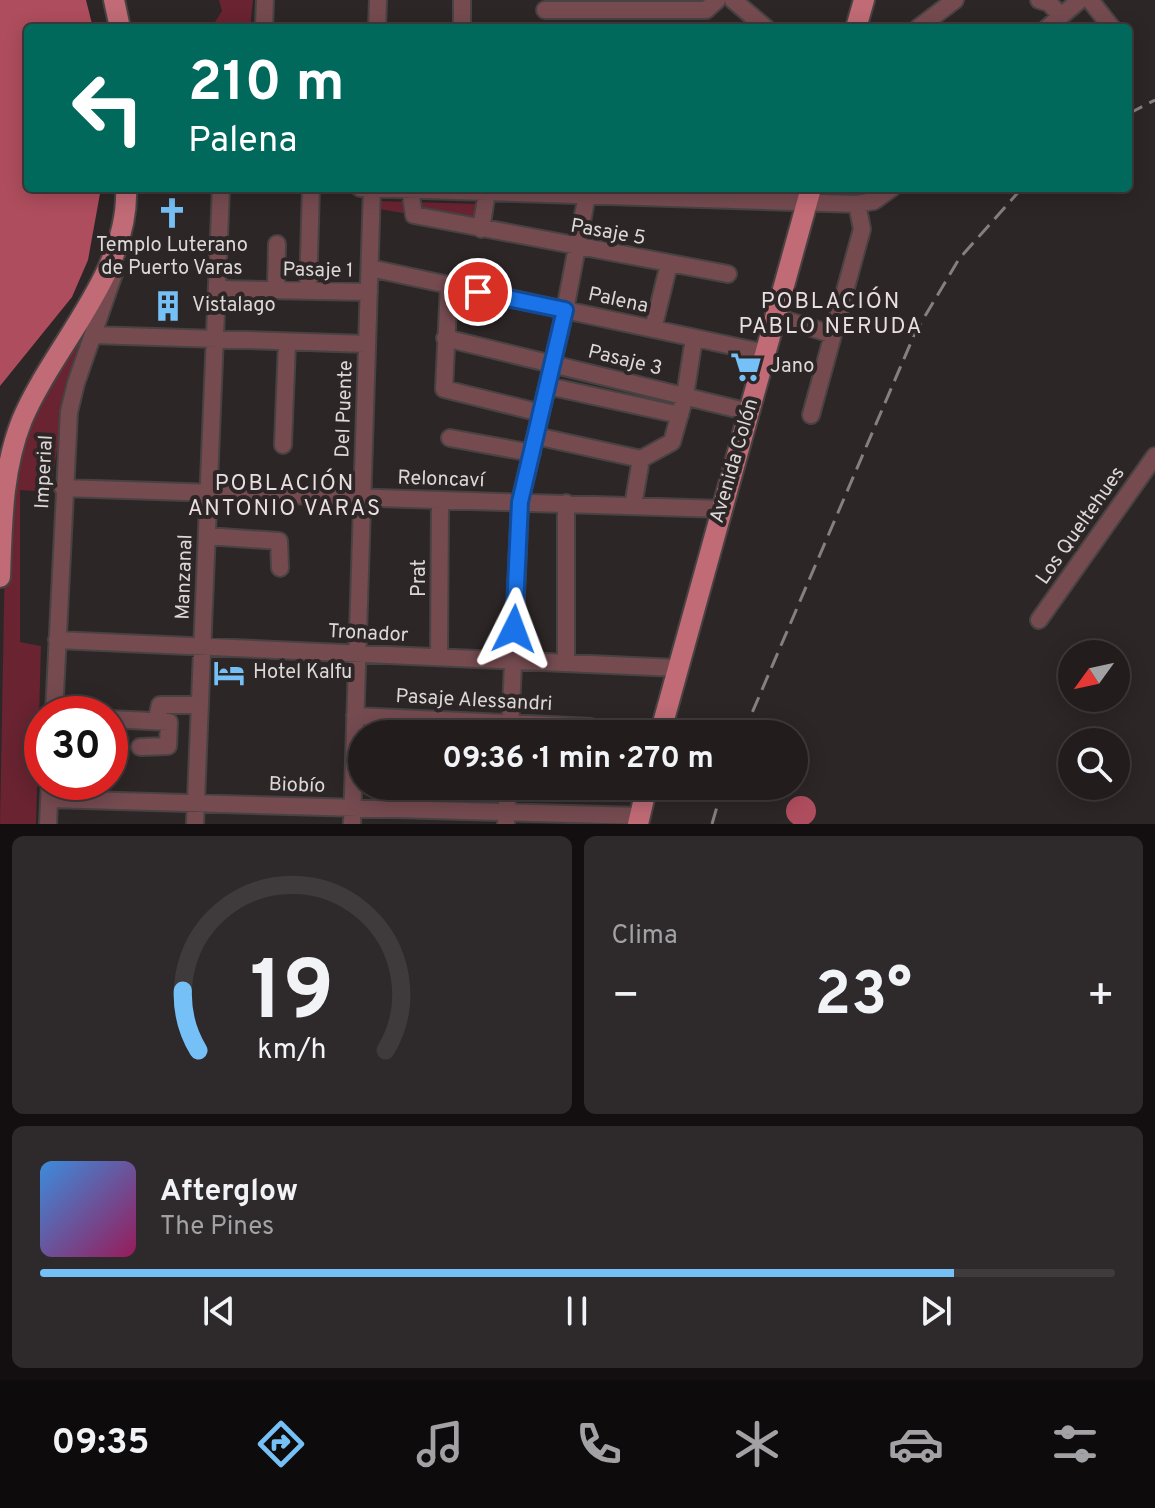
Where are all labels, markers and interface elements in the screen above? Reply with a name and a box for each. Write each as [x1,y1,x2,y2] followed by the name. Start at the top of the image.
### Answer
[188,50,345,120] text: 210 m
[56,56,160,160] icon: left
[188,119,297,165] text: Palena
[155,196,189,230] church icon: Templo Luterano de Puerto Varas
[568,214,648,252] street label: Pasaje 5
[96,233,248,282] place label: Templo Luterano de Puerto Varas
[282,257,354,285] street label: Pasaje 1
[444,258,512,326] pin
[456,270,500,314] icon: arrive
[586,282,650,320] street label: Palena
[739,286,924,341] district label: POBLACIÓN PABLO NERUDA
[151,289,185,323] building icon: Vistalago
[192,293,276,319] place label: Vistalago
[585,339,665,383] street label: Pasaje 3
[729,350,763,384] supermarket icon: Jano
[770,354,814,380] place label: Jano
[330,360,360,458] street label: Del Puente
[705,396,765,526] street label: Avenida Colón
[30,434,60,510] street label: Imperial
[1031,462,1131,590] street label: Los Queltehues
[397,465,487,495] street label: Reloncaví
[188,468,382,523] district label: POBLACIÓN ANTONIO VARAS
[171,534,199,620] street label: Manzanal
[407,559,433,597] street label: Prat
[472,587,556,671] position arrow
[327,619,409,649] street label: Tronador
[1058,640,1130,712] north arrow
[1058,640,1130,800] map controls
[212,656,246,690] hotel icon: Hotel Kalfu
[253,660,352,686] place label: Hotel Kalfu
[395,684,553,718] street label: Pasaje Alessandri
[24,696,128,800] speed limit sign: 30
[1058,728,1130,800] button: search
[442,741,714,778] text: 09:36 · 1 min · 270 m
[268,772,326,800] street label: Biobío
[612,920,678,953] text: Clima
[250,944,334,1049] text: 19
[814,960,912,1036] text: 23°
[612,970,640,1026] text: −
[1087,970,1115,1026] text: +
[257,1033,326,1069] text: km/h
[160,1174,298,1211] text: Afterglow
[160,1211,274,1244] text: The Pines
[197,1289,241,1333] icon: previous
[555,1289,599,1333] icon: pause
[914,1289,958,1333] icon: next
[253,1416,309,1472] icon: directions
[412,1416,468,1472] icon: music
[571,1416,627,1472] icon: phone
[729,1416,785,1472] icon: climate
[888,1416,944,1472] icon: car
[1047,1416,1103,1472] icon: filters
[51,1421,150,1467] text: 09:35

